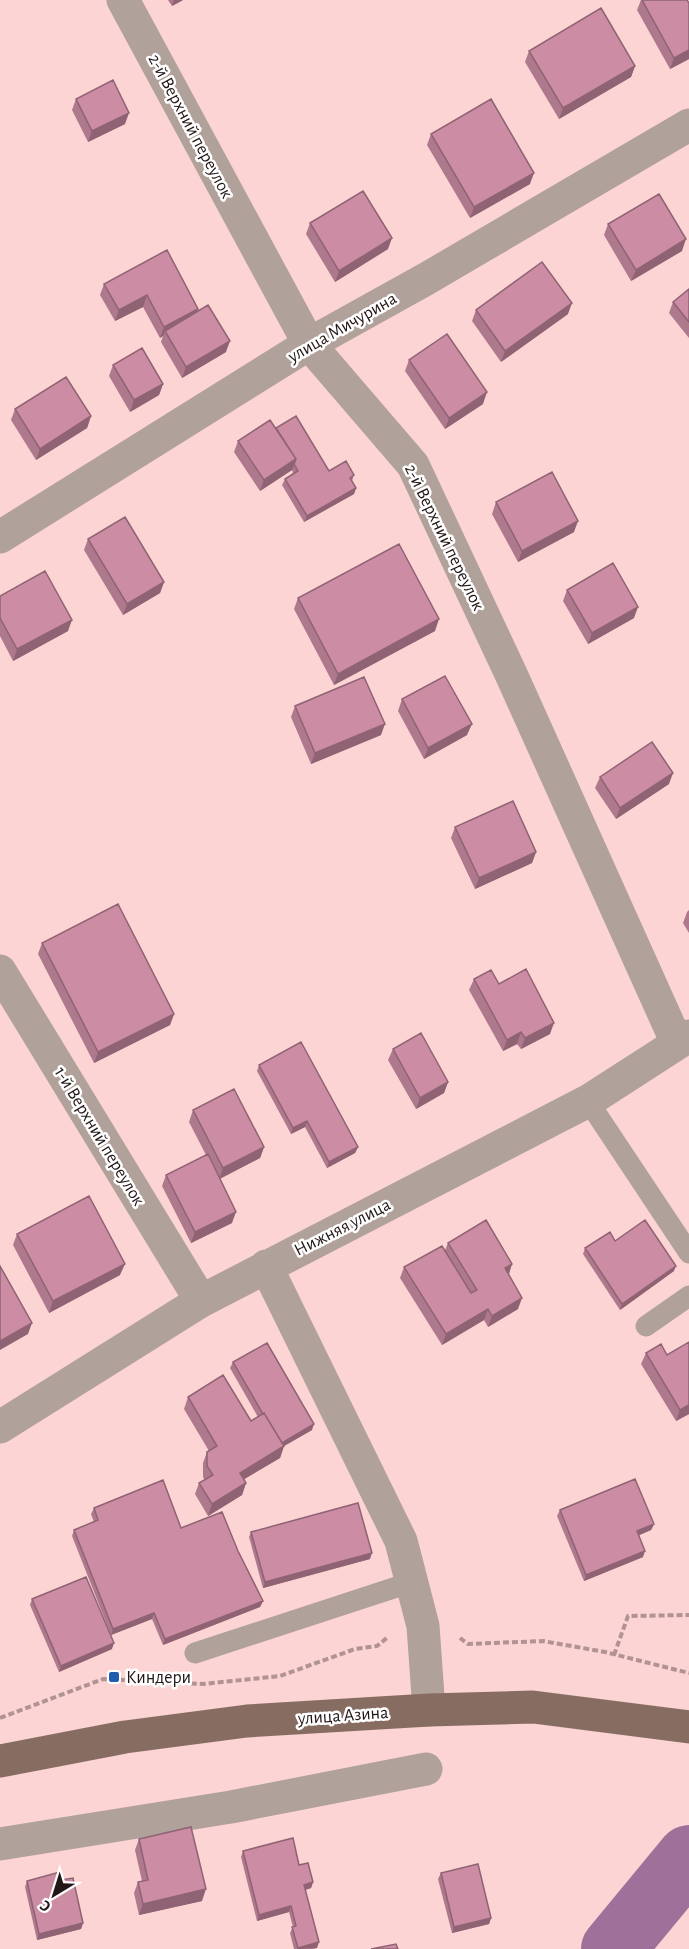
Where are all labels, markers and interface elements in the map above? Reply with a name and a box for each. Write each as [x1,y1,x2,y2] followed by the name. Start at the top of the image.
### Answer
[145,52,236,202] street label: 2-й Верхний переулок
[284,290,400,367] street label: улица Мичурина
[401,462,488,614] street label: 2-й Верхний переулок
[51,1064,148,1210] street label: 1-й Верхний переулок
[291,1196,394,1260] street label: Нижняя улица
[126,1669,191,1687] place label: Киндери
[107,1670,121,1684] marker: Киндери
[296,1704,389,1728] street label: улица Азина
[24,1865,84,1925] north arrow
[37,1897,54,1915] text: С

